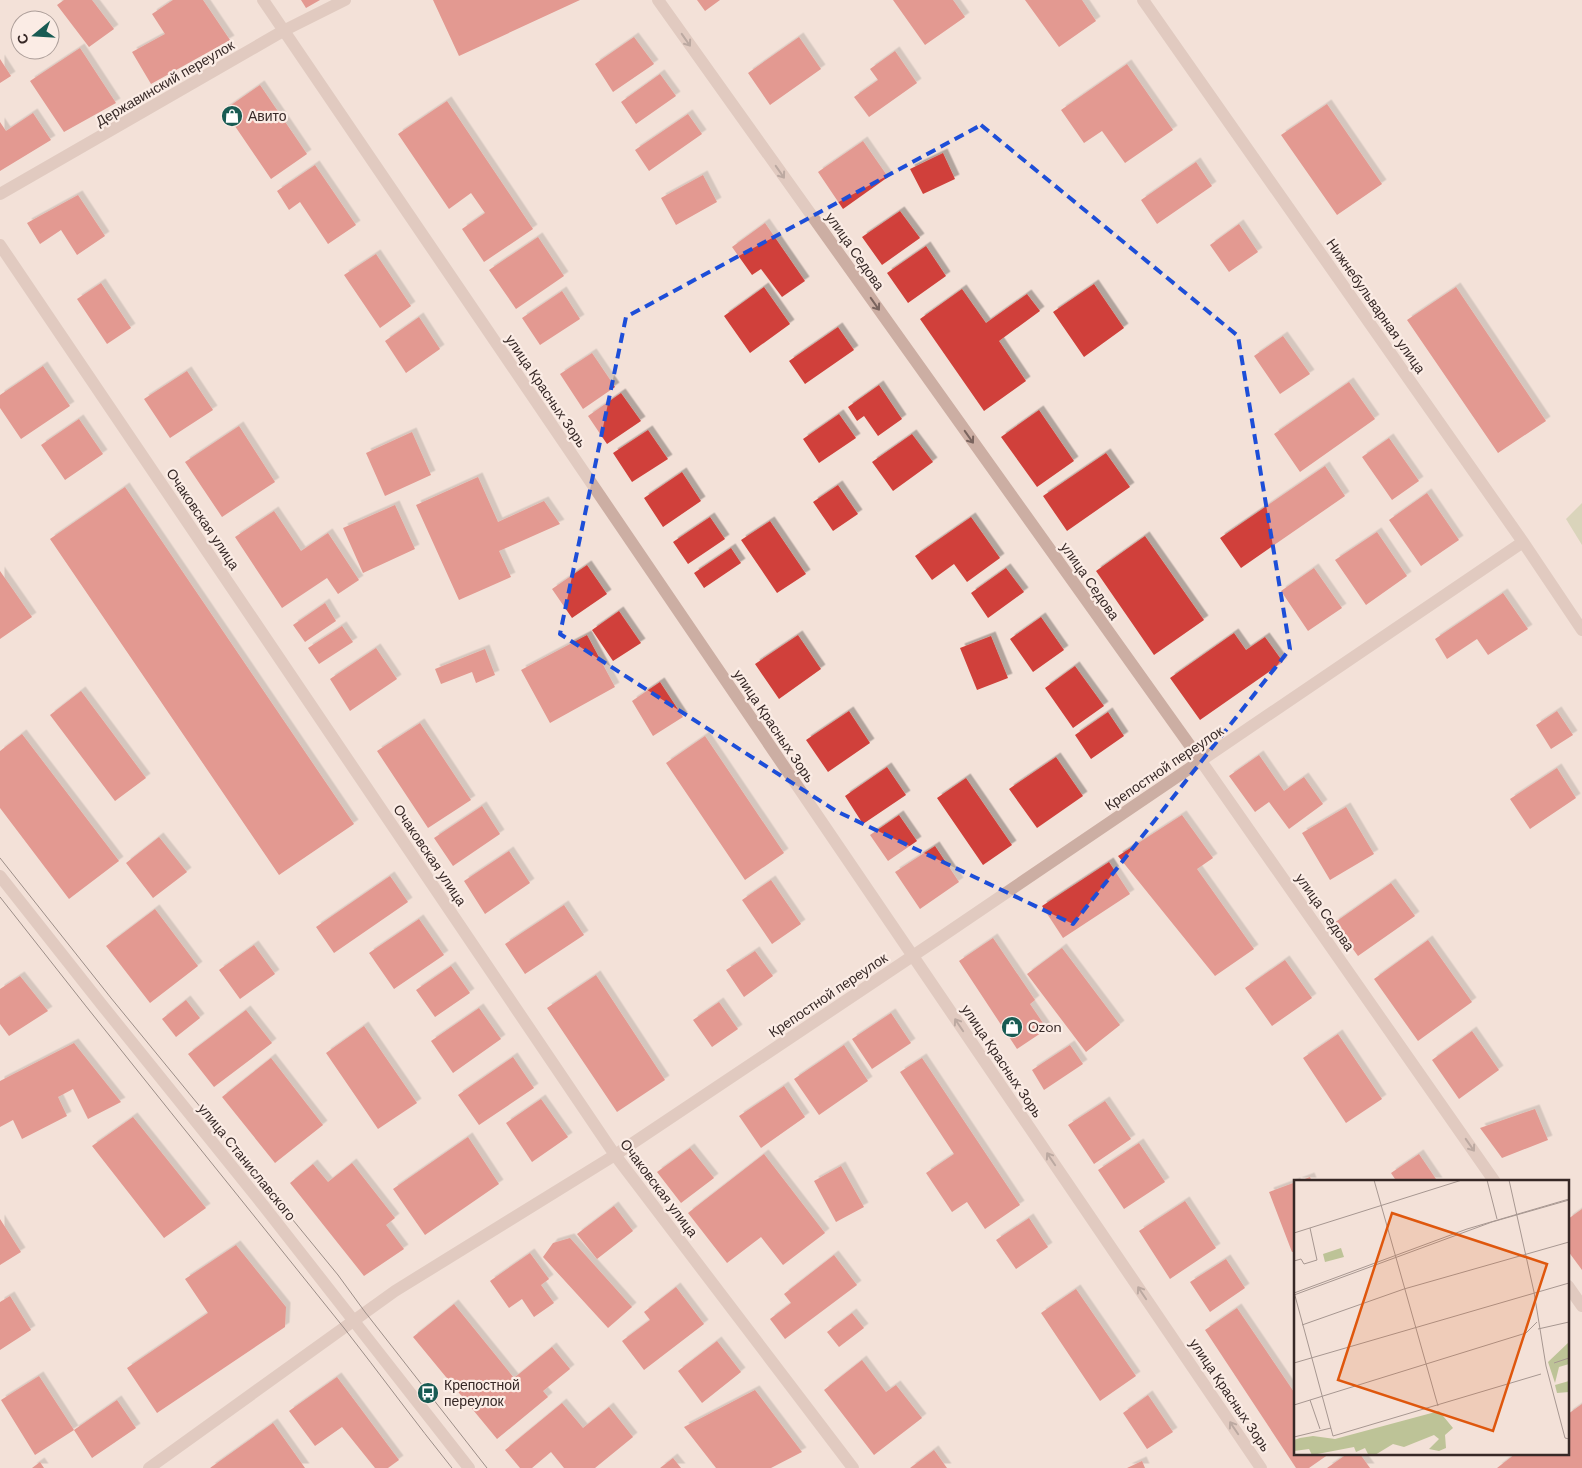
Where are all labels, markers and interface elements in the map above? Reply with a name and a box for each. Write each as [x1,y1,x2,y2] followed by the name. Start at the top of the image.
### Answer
[10,10,60,60] north arrow
[13,31,33,47] text: С
[681,33,691,47] one-way arrow
[92,35,238,130] street label: Державинский переулок
[220,104,244,128] shop icon: Авито
[248,107,287,125] place label: Авито
[775,165,785,179] one-way arrow
[822,209,889,294] street label: улица Седова
[1323,235,1430,377] street label: Нижнебульварная улица
[870,297,880,311] one-way arrow
[501,331,591,451] street label: улица Красных Зорь
[964,430,974,444] one-way arrow
[162,465,244,573] street label: Очаковская улица
[1057,539,1124,624] street label: улица Седова
[729,666,819,786] street label: улица Красных Зорь
[1101,721,1227,814] street label: Крепостной переулок
[389,801,471,909] street label: Очаковская улица
[1292,870,1359,955] street label: улица Седова
[765,948,891,1041] street label: Крепостной переулок
[957,1001,1047,1121] street label: улица Красных Зорь
[1000,1015,1024,1039] shop icon: Ozon
[954,1018,964,1032] one-way arrow
[1028,1018,1062,1036] place label: Ozon
[194,1100,300,1224] street label: улица Станиславского
[616,1135,702,1241] street label: Очаковская улица
[1465,1138,1475,1152] one-way arrow
[1046,1152,1056,1166] one-way arrow
[1294,1180,1570,1456] inset map
[1137,1287,1147,1301] one-way arrow
[1185,1335,1275,1455] street label: улица Красных Зорь
[444,1376,520,1410] place label: Крепостной переулок
[416,1381,440,1405] bus stop icon: Крепостной переулок
[1229,1421,1239,1435] one-way arrow

